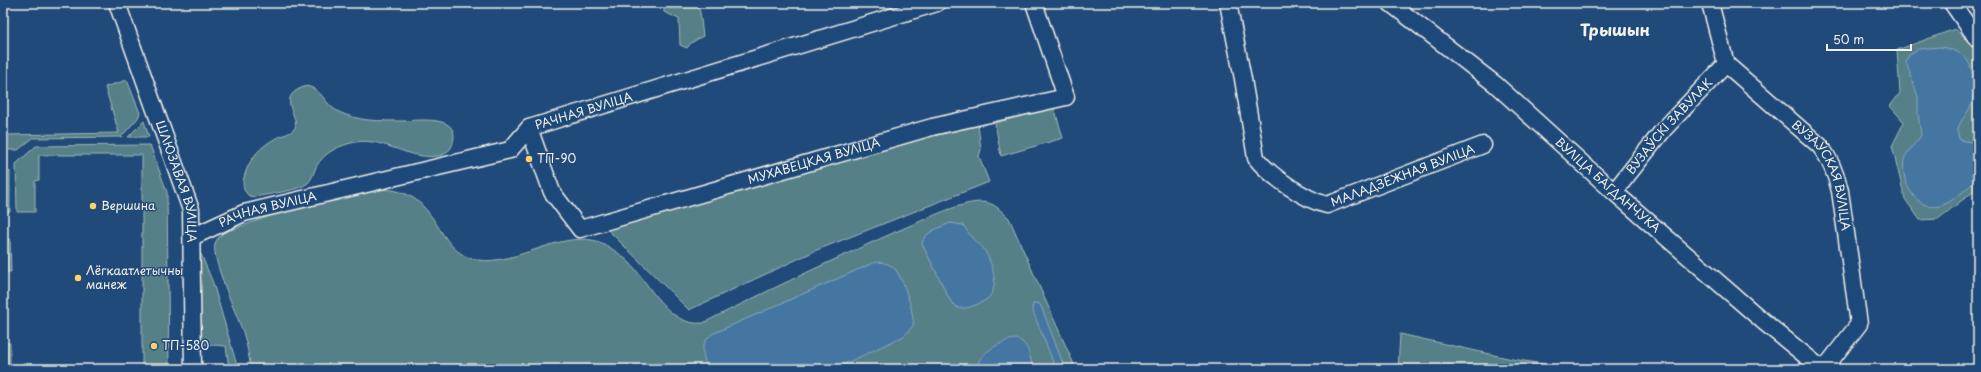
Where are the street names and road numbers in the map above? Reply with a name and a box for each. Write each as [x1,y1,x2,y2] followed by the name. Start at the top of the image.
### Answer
[1621,74,1716,178] street label: ВУЗАЎСКІ ЗАВУЛАК
[533,87,634,134] street label: РАЧНАЯ ВУЛІЦА
[1788,115,1856,232] street label: ВУЗАЎСКАЯ ВУЛІЦА
[152,118,201,243] street label: ШЛЮЗАВАЯ ВУЛІЦА
[745,133,882,188] street label: МУХАВЕЦКАЯ ВУЛІЦА
[1552,133,1665,236] street label: ВУЛІЦА БАГДАНЧУКА
[1328,139,1477,211] street label: МАЛАДЗЁЖНАЯ ВУЛІЦА
[215,186,318,232] street label: РАЧНАЯ ВУЛІЦА

